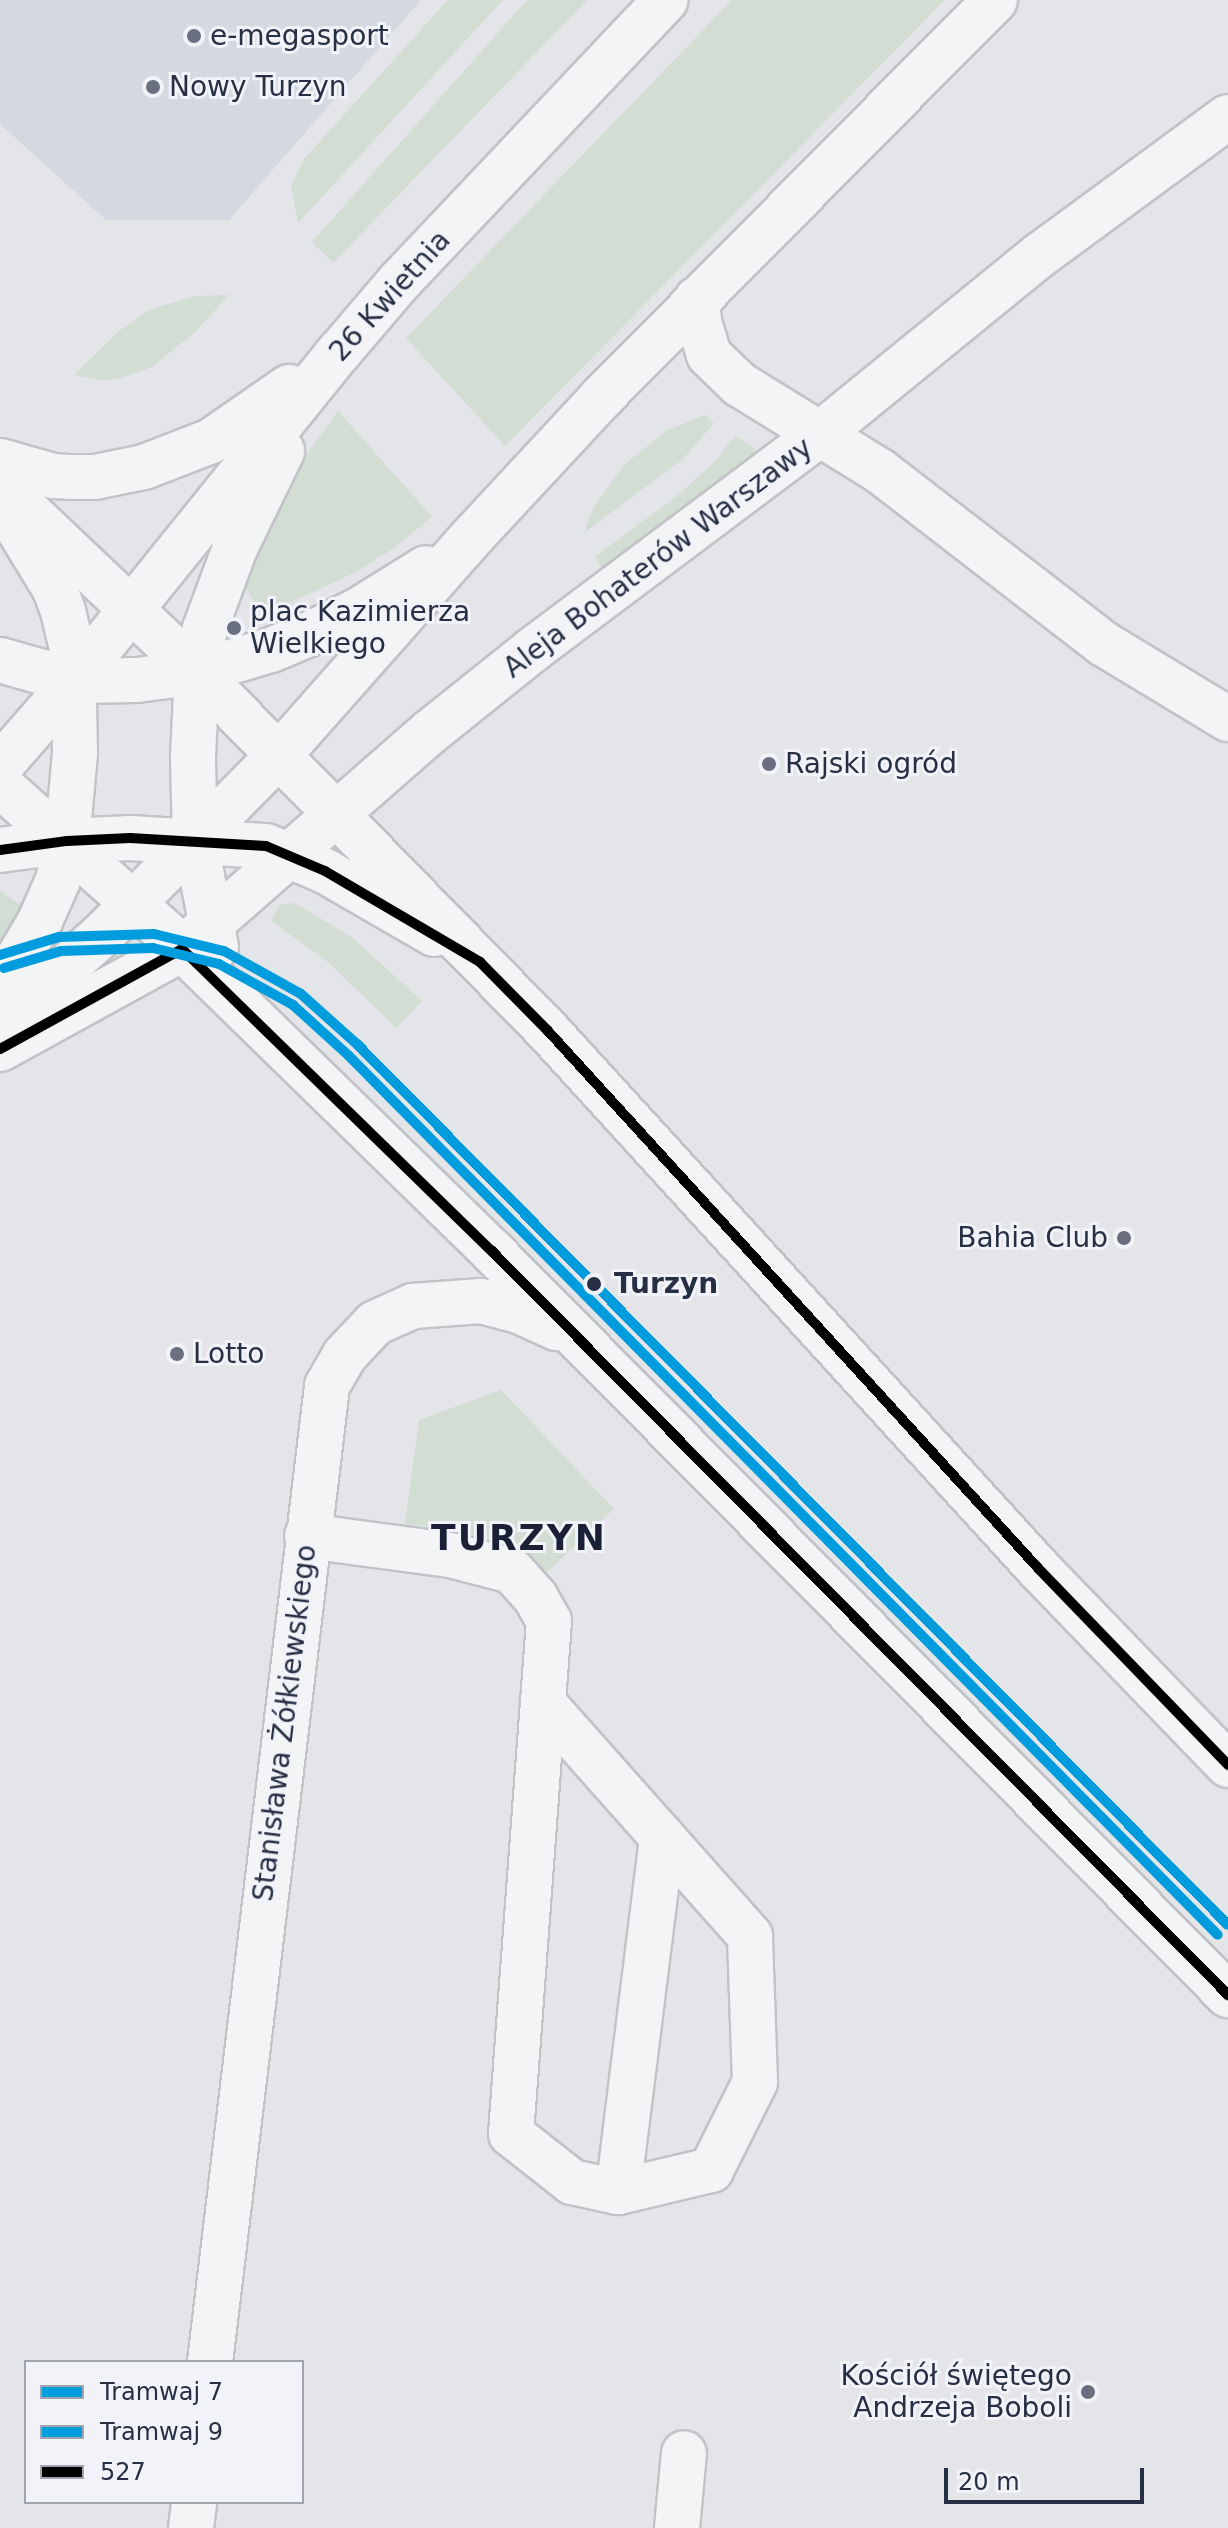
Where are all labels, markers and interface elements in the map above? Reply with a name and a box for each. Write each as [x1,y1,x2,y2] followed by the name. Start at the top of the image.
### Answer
[210,19,389,53] place label: e-megasport
[185,27,203,45] marker: e-megasport
[169,70,347,104] place label: Nowy Turzyn
[144,78,162,96] marker: Nowy Turzyn
[322,224,458,368] street label: 26 Kwietnia
[497,431,819,685] street label: Aleja Bohaterów Warszawy
[250,595,470,661] place label: plac Kazimierza Wielkiego
[225,619,243,637] marker: plac Kazimierza Wielkiego
[785,747,957,781] place label: Rajski ogród
[760,755,778,773] marker: Rajski ogród
[957,1221,1108,1255] place label: Bahia Club
[1115,1229,1133,1247] marker: Bahia Club
[614,1267,718,1301] place label: Turzyn
[581,1271,607,1297] marker: Turzyn
[193,1337,264,1371] place label: Lotto
[168,1345,186,1363] marker: Lotto
[431,1516,607,1560] district label: TURZYN
[246,1543,324,1903] street label: Stanisława Żółkiewskiego
[841,2359,1072,2425] place label: Kościół świętego Andrzeja Boboli
[24,2360,304,2504] legend
[100,2378,223,2406] text: Tramwaj 7
[1079,2383,1097,2401] marker: Kościół świętego Andrzeja Boboli
[100,2418,223,2446] text: Tramwaj 9
[948,2452,1148,2502] scale bar
[100,2458,146,2486] text: 527
[958,2468,1020,2496] text: 20 m

